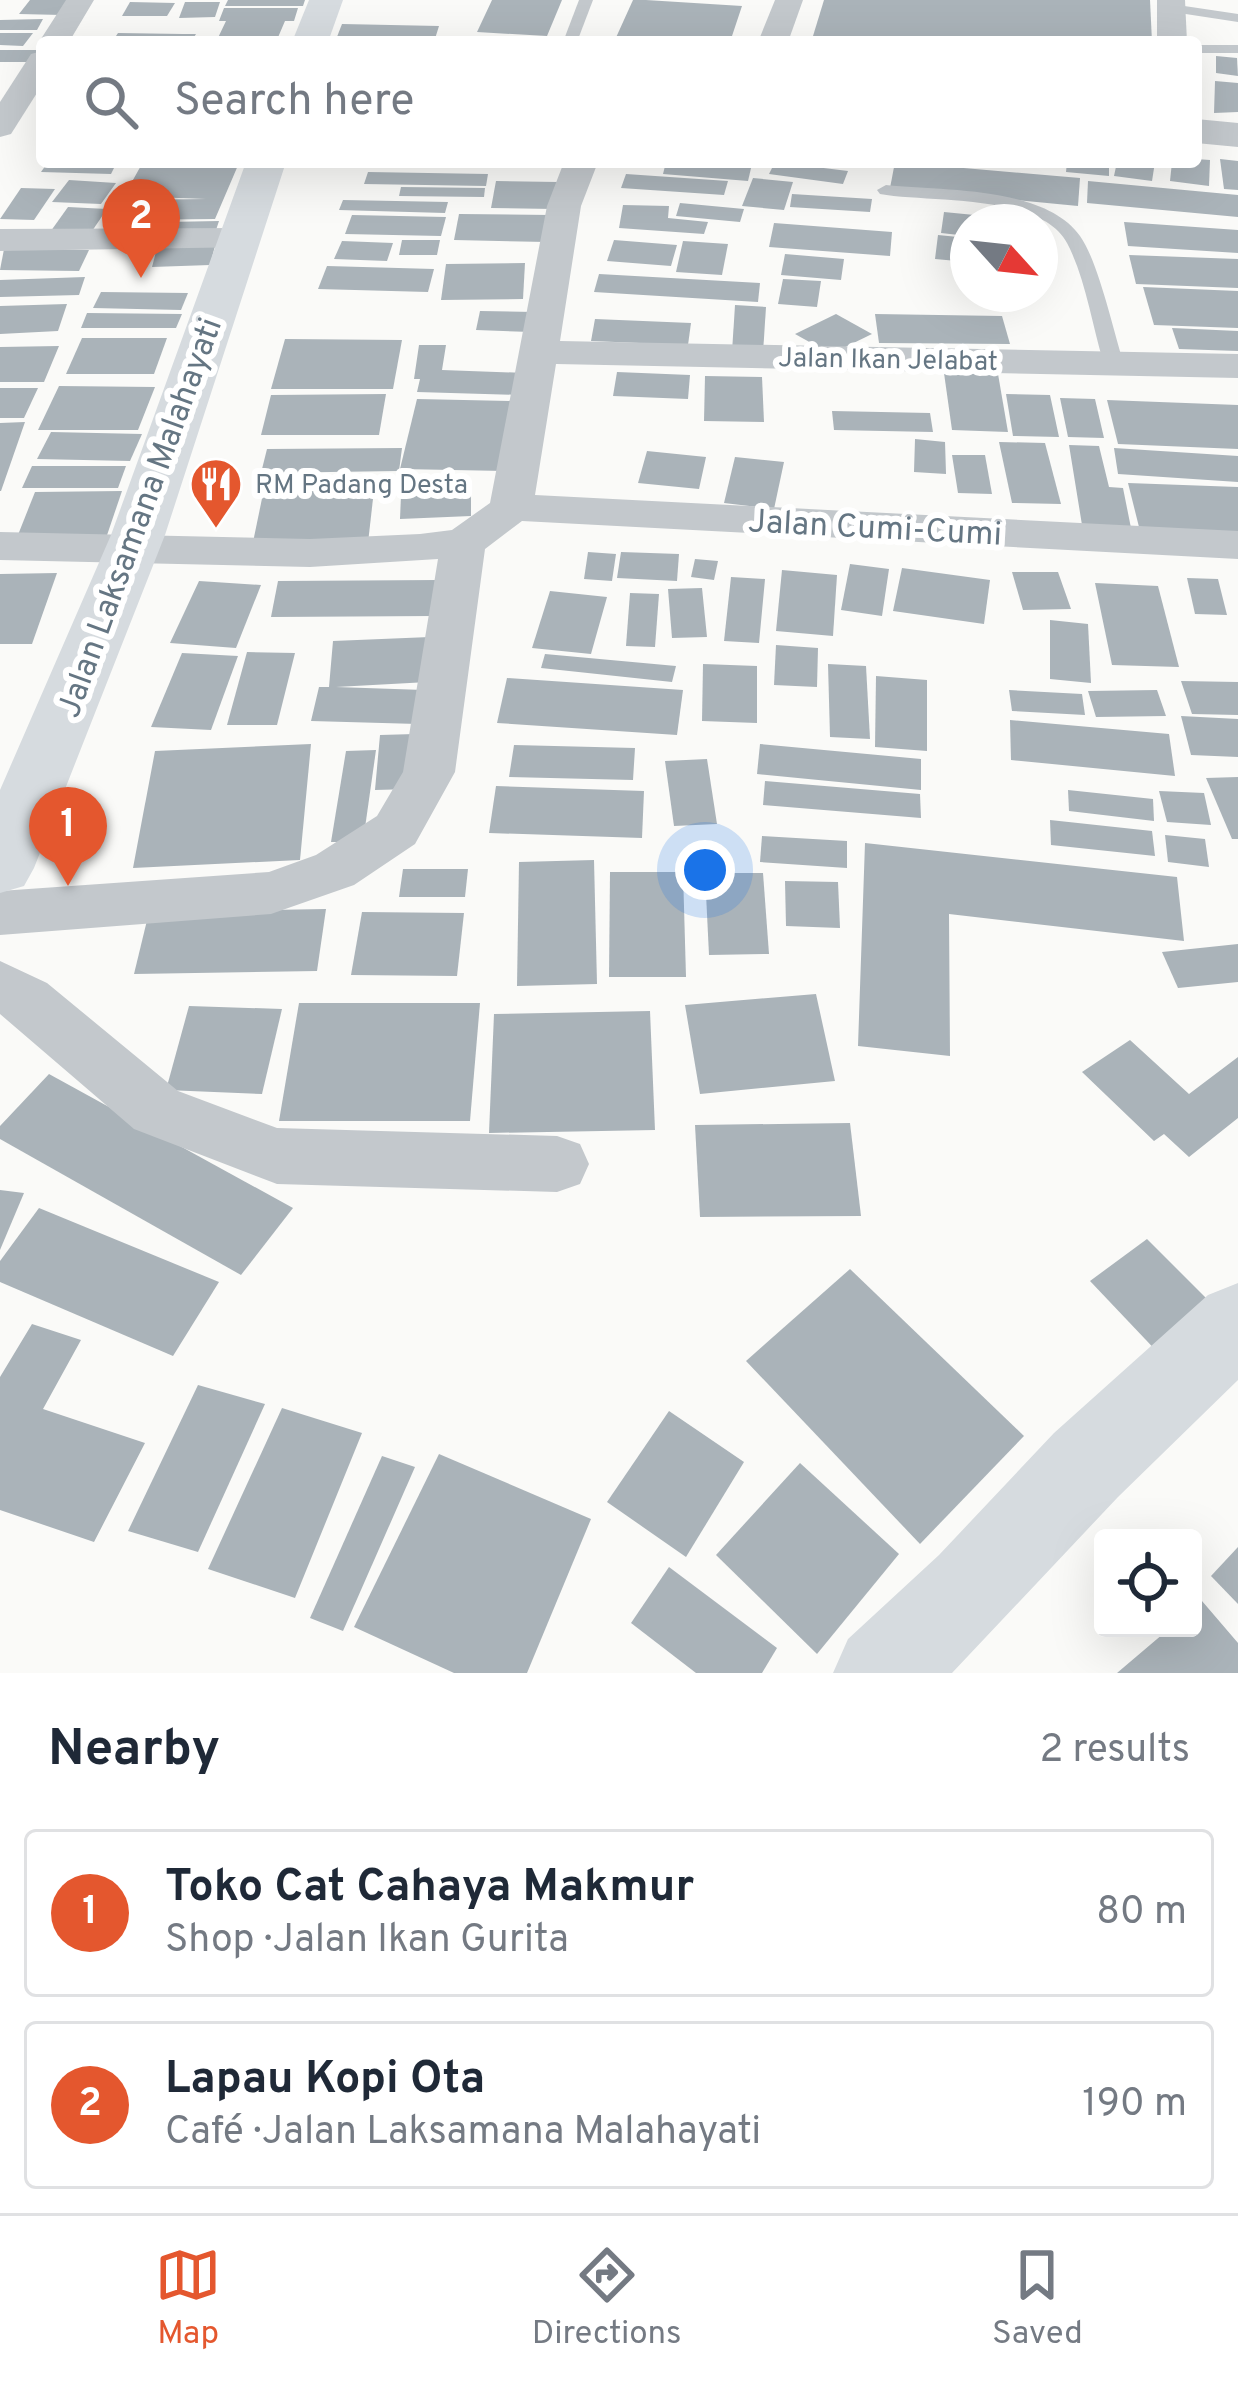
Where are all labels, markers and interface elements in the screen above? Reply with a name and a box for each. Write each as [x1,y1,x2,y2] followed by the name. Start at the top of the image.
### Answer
[36,36,1202,168] search box
[78,69,144,135] icon: search
[174,74,414,131] text: Search here
[102,179,180,278] pin: 2
[950,204,1058,312] north arrow
[50,313,234,724] street label: Jalan Laksamana Malahayati
[778,342,998,380] street label: Jalan Ikan Jelabat
[188,456,244,530] restaurant icon: RM Padang Desta
[255,469,468,503] place label: RM Padang Desta
[747,502,1003,558] street label: Jalan Cumi-Cumi
[29,787,107,886] pin: 1
[675,840,735,900] your location
[1094,1529,1202,1637] map controls
[1094,1529,1202,1637] button: locate
[48,1719,220,1784] text: Nearby
[1039,1727,1190,1776] text: 2 results
[165,1860,694,1917] text: Toko Cat Cahaya Makmur
[82,1889,98,1938] text: 1
[1096,1889,1187,1938] text: 80 m
[165,1917,569,1966] text: Shop · Jalan Ikan Gurita
[165,2052,485,2109] text: Lapau Kopi Ota
[78,2081,102,2130] text: 2
[1082,2081,1187,2130] text: 190 m
[165,2109,761,2158] text: Café · Jalan Laksamana Malahayati
[155,2242,221,2356] tab: Map
[532,2242,682,2356] tab: Directions
[992,2242,1083,2356] tab: Saved

